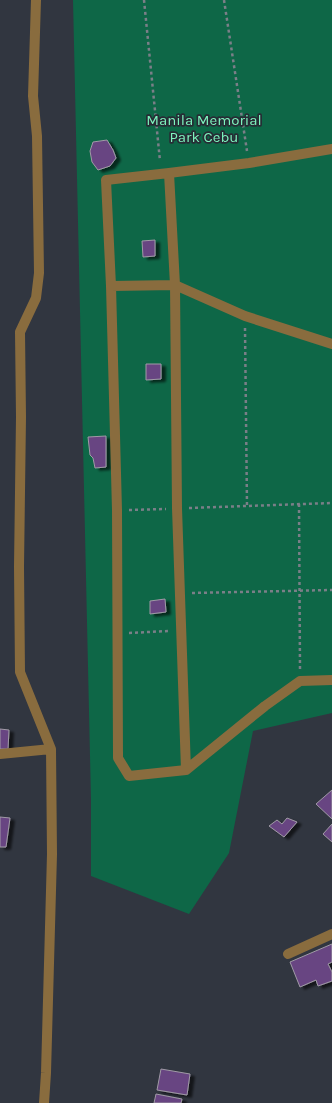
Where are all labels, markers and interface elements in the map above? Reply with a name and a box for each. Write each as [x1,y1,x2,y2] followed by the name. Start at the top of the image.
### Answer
[146,111,262,146] park label: Manila Memorial Park Cebu

